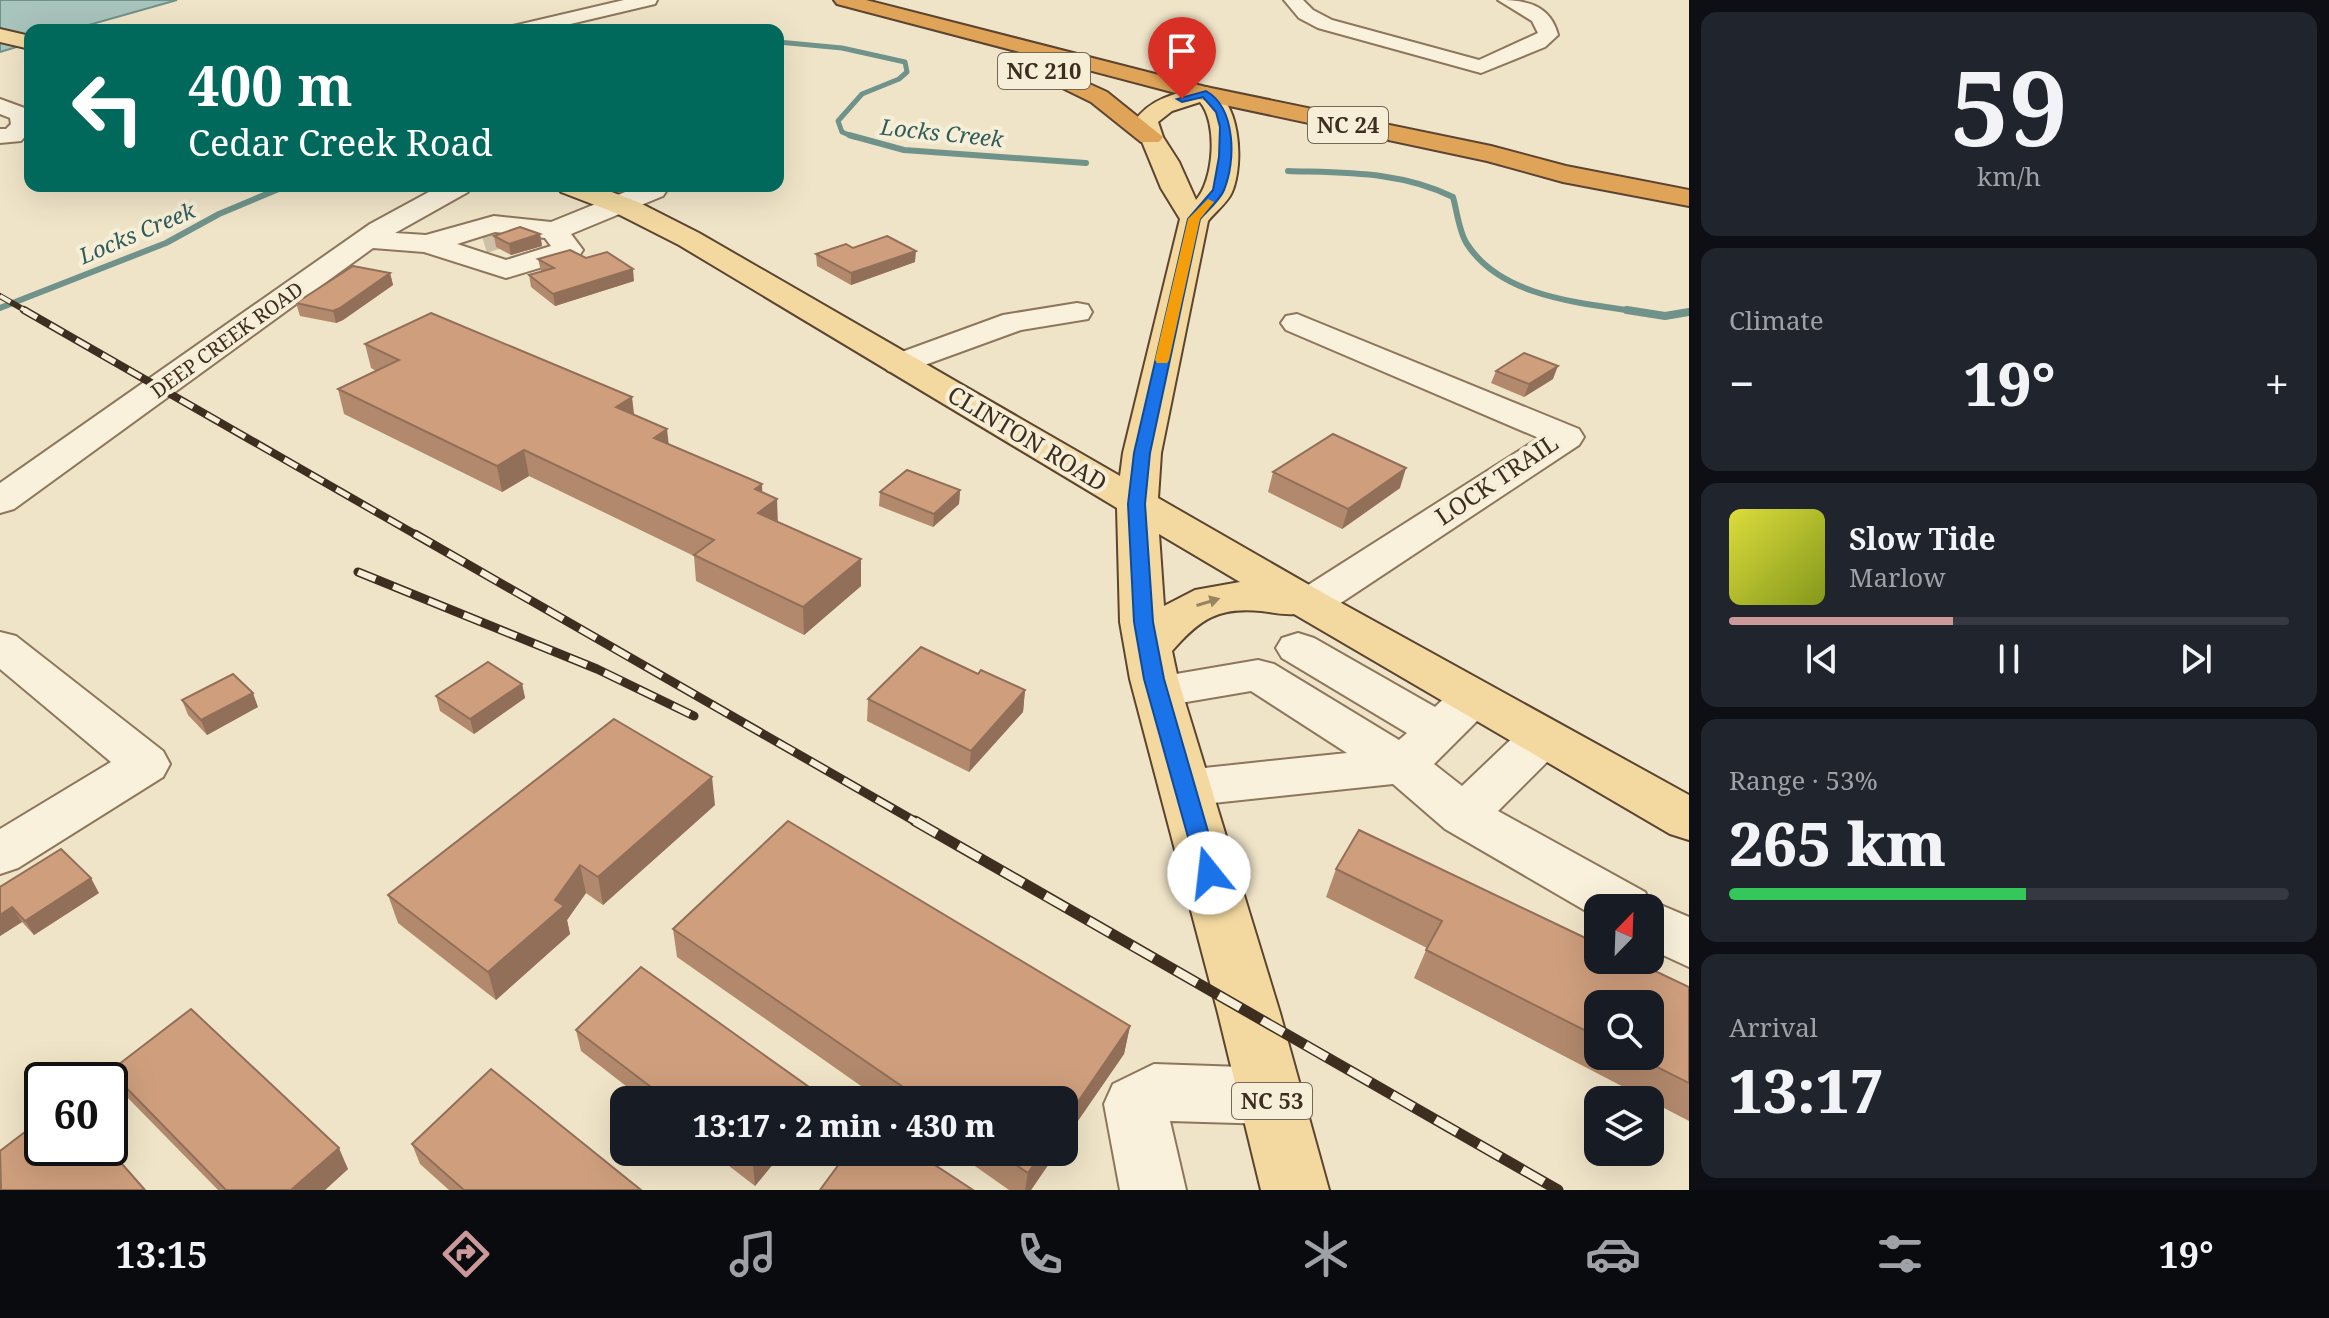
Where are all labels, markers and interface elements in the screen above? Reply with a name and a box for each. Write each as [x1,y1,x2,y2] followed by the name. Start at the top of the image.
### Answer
[1148,17,1216,99] pin
[1160,29,1204,73] icon: arrive
[1950,35,2068,176] text: 59
[188,46,353,122] text: 400 m
[998,53,1090,89] road number: NC 210
[56,56,160,160] icon: left
[1308,107,1388,143] road number: NC 24
[878,111,1006,154] water label: Locks Creek
[188,118,493,167] text: Cedar Creek Road
[1977,158,2041,194] text: km/h
[73,194,201,270] water label: Locks Creek
[145,275,308,404] street label: DEEP CREEK ROAD
[1729,302,1824,338] text: Climate
[1963,342,2055,424] text: 19°
[1729,353,1754,413] text: −
[2264,353,2289,413] text: +
[942,377,1114,498] street label: CLINTON ROAD
[1428,425,1564,532] street label: LOCK TRAIL
[1849,518,1996,559] text: Slow Tide
[1849,559,1946,595] text: Marlow
[1197,595,1221,608] one-way arrow
[1800,637,1844,681] icon: previous
[1987,637,2031,681] icon: pause
[2174,637,2218,681] icon: next
[1729,762,1878,798] text: Range · 53%
[1729,802,1946,884] text: 265 km
[1167,831,1251,915] position arrow
[1584,894,1664,974] north arrow
[1584,894,1664,1166] map controls
[1584,990,1664,1070] button: search
[1729,1009,1818,1045] text: Arrival
[1729,1049,1884,1131] text: 13:17
[24,1062,128,1166] speed limit sign: 60
[1232,1083,1312,1119] road number: NC 53
[1584,1086,1664,1166] button: layers
[693,1105,995,1146] text: 13:17 · 2 min · 430 m
[438,1226,494,1282] icon: directions
[725,1226,781,1282] icon: music
[1012,1226,1068,1282] icon: phone
[1298,1226,1354,1282] icon: climate
[1585,1226,1641,1282] icon: car
[1872,1226,1928,1282] icon: filters
[115,1230,208,1279] text: 13:15
[2158,1230,2214,1279] text: 19°

